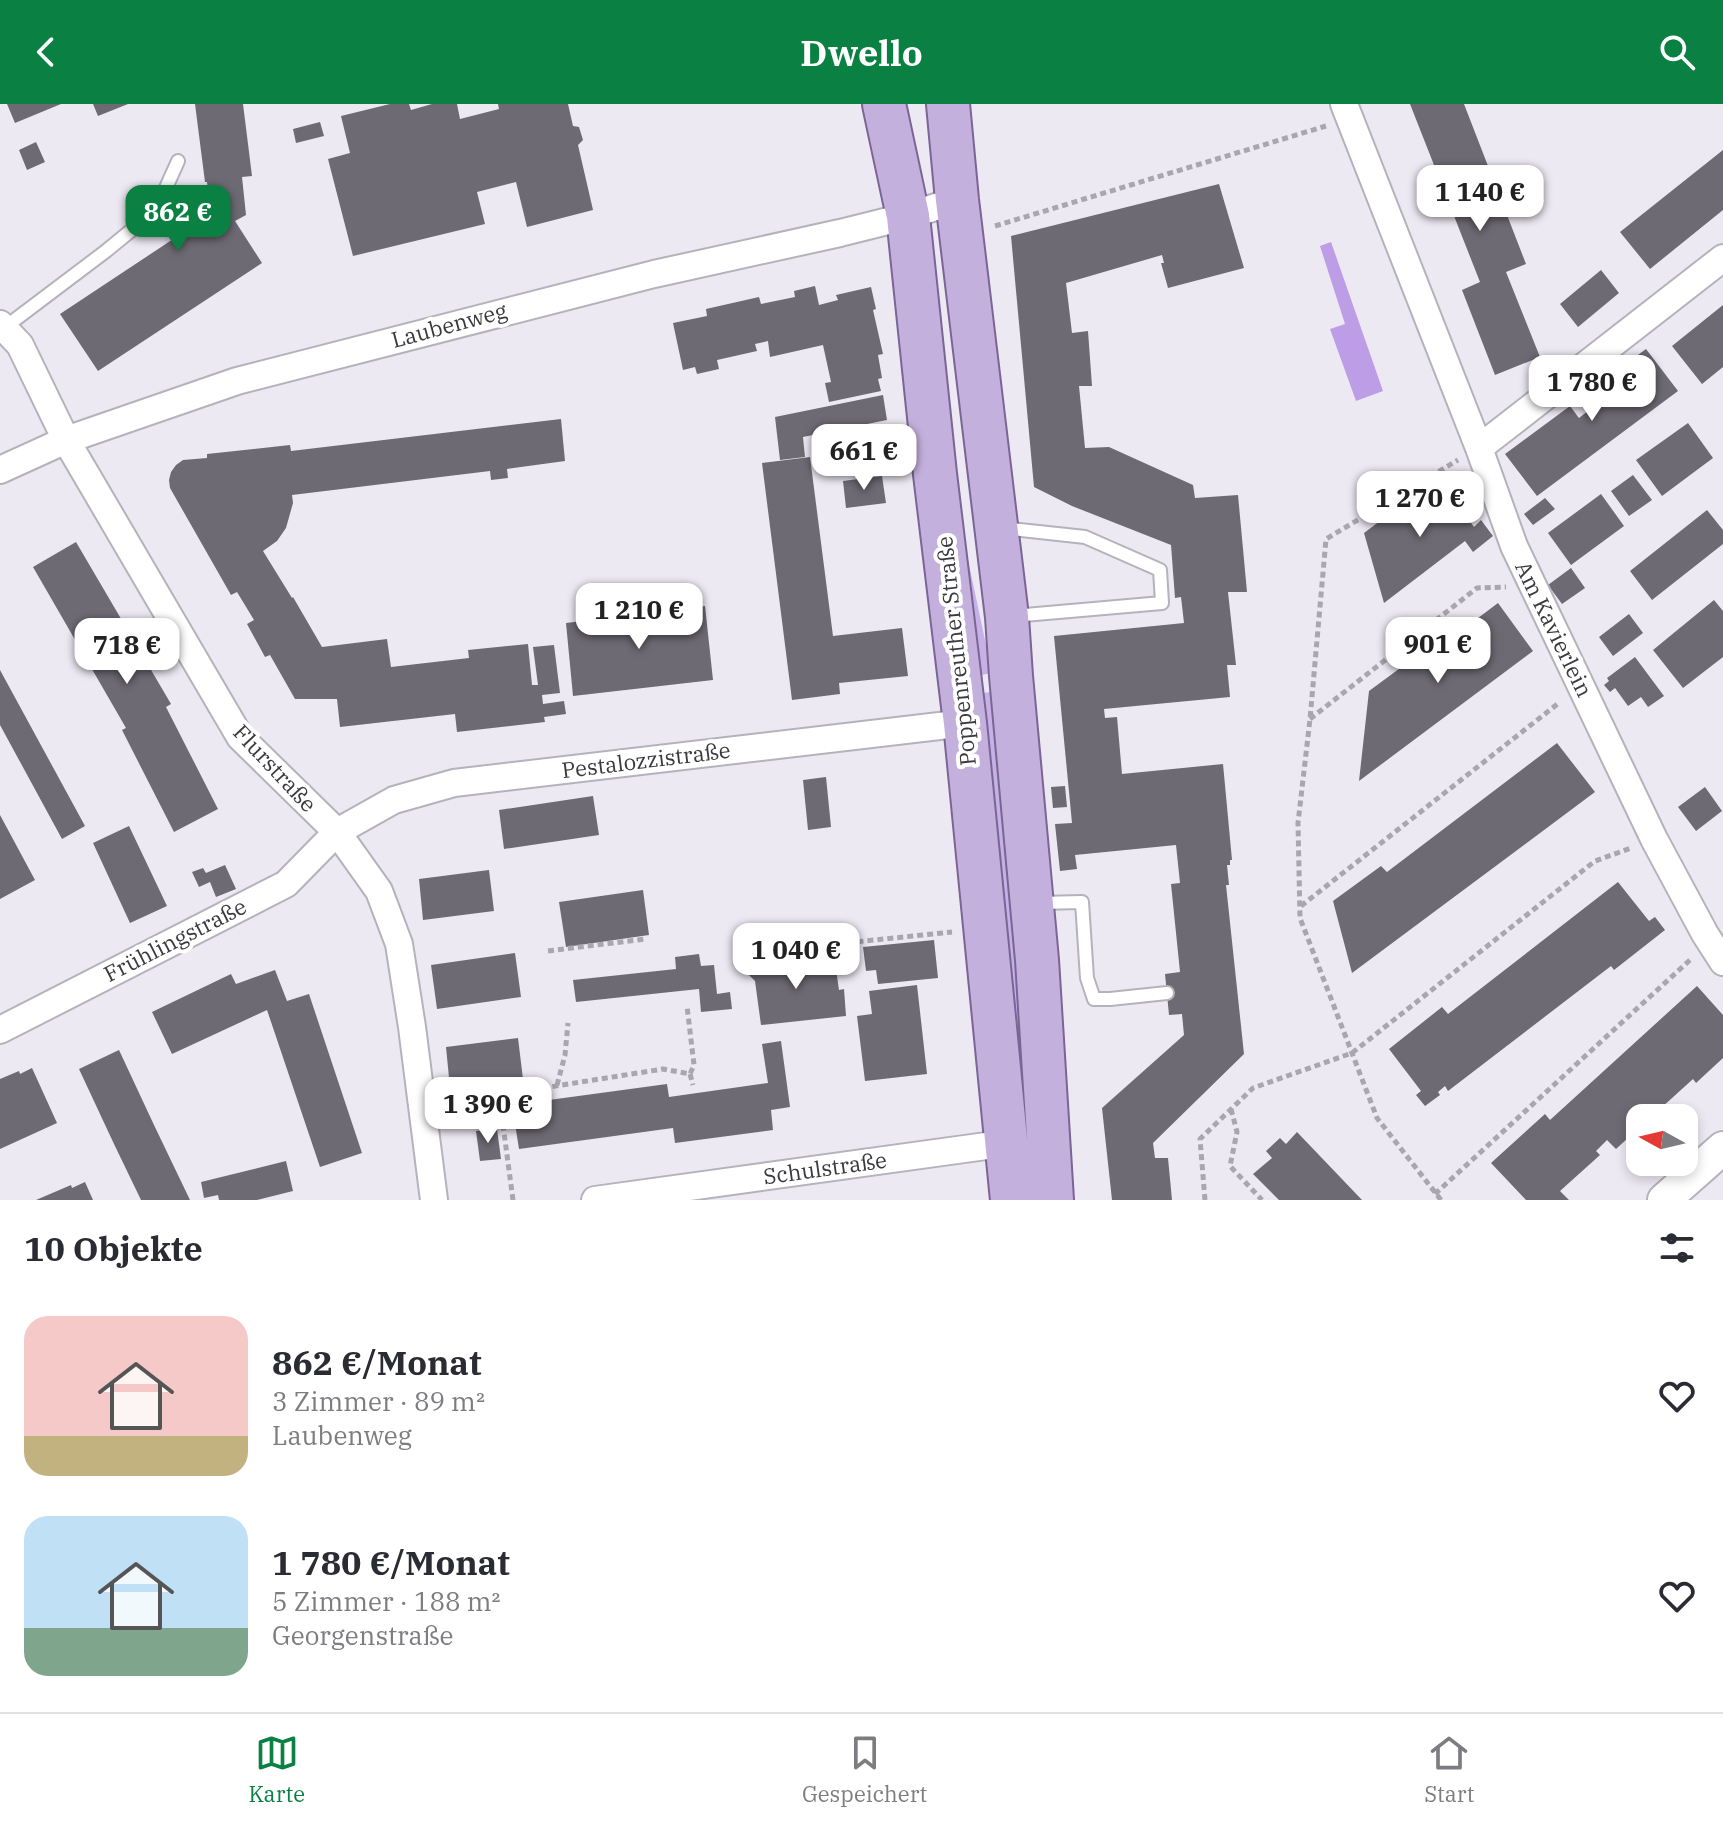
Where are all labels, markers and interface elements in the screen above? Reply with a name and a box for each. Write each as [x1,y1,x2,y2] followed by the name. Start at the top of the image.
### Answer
[800,29,923,76] text: Dwello
[24,30,68,74] icon: back
[1655,30,1699,74] icon: search
[1406,165,1554,233] pin: 1 140 €
[1435,174,1525,208] text: 1 140 €
[122,185,234,253] pin: 862 €
[144,194,212,228] text: 862 €
[388,295,510,354] street label: Laubenweg
[1518,355,1666,423] pin: 1 780 €
[1547,364,1637,398] text: 1 780 €
[808,424,920,492] pin: 661 €
[830,433,898,467] text: 661 €
[1346,471,1494,539] pin: 1 270 €
[1375,480,1465,514] text: 1 270 €
[929,535,982,767] street label: Poppenreuther Straße
[1509,556,1600,702] street label: Am Kavierlein
[565,583,713,651] pin: 1 210 €
[594,592,684,626] text: 1 210 €
[1382,617,1494,685] pin: 901 €
[71,618,183,686] pin: 718 €
[1404,626,1472,660] text: 901 €
[93,627,161,661] text: 718 €
[227,718,323,818] street label: Flurstraße
[560,735,732,784] street label: Pestalozzistraße
[99,891,251,988] street label: Frühlingstraße
[722,923,870,991] pin: 1 040 €
[751,932,841,966] text: 1 040 €
[414,1077,562,1145] pin: 1 390 €
[443,1086,533,1120] text: 1 390 €
[1626,1104,1698,1176] north arrow
[1626,1104,1698,1176] map controls
[761,1144,888,1191] street label: Schulstraße
[24,1226,203,1270] text: 10 Objekte
[1655,1226,1699,1270] icon: filters
[272,1340,482,1384] text: 862 €/Monat
[88,1348,184,1444] icon: home
[1655,1374,1699,1418] icon: heart
[272,1384,485,1418] text: 3 Zimmer · 89 m²
[272,1418,412,1452] text: Laubenweg
[272,1540,510,1584] text: 1 780 €/Monat
[88,1548,184,1644] icon: home
[1655,1574,1699,1618] icon: heart
[272,1584,501,1618] text: 5 Zimmer · 188 m²
[272,1618,453,1652] text: Georgenstraße
[248,1731,305,1808] tab: Karte
[802,1731,927,1808] tab: Gespeichert
[1424,1731,1475,1808] tab: Start

